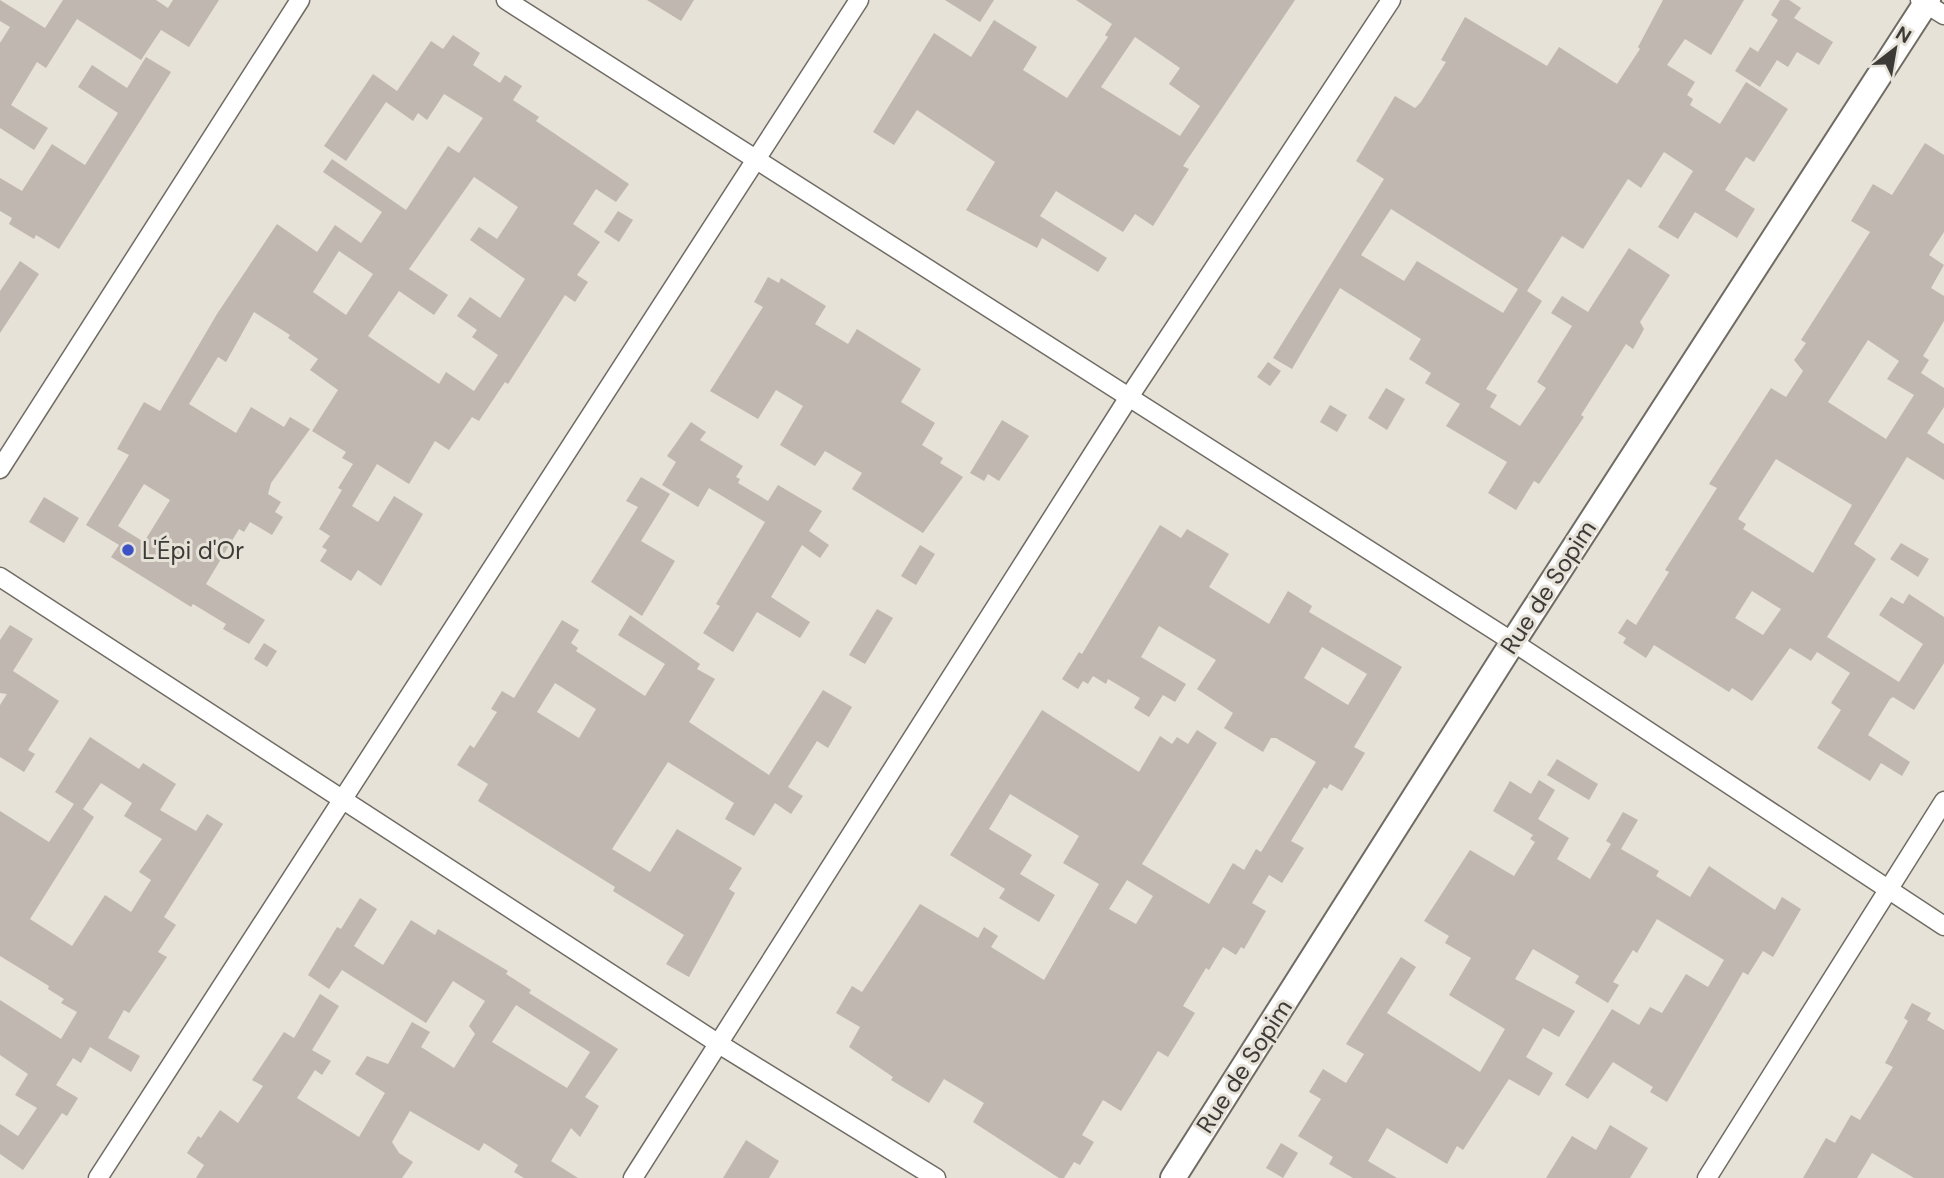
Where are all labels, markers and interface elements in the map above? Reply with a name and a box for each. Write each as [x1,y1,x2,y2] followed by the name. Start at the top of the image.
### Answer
[1860,14,1930,84] north arrow
[1891,21,1916,49] text: N
[1493,514,1603,660] street label: Rue de Sopim
[142,535,244,566] place label: L'Épi d'Or
[120,542,136,558] marker: L'Épi d'Or
[1189,993,1299,1139] street label: Rue de Sopim

